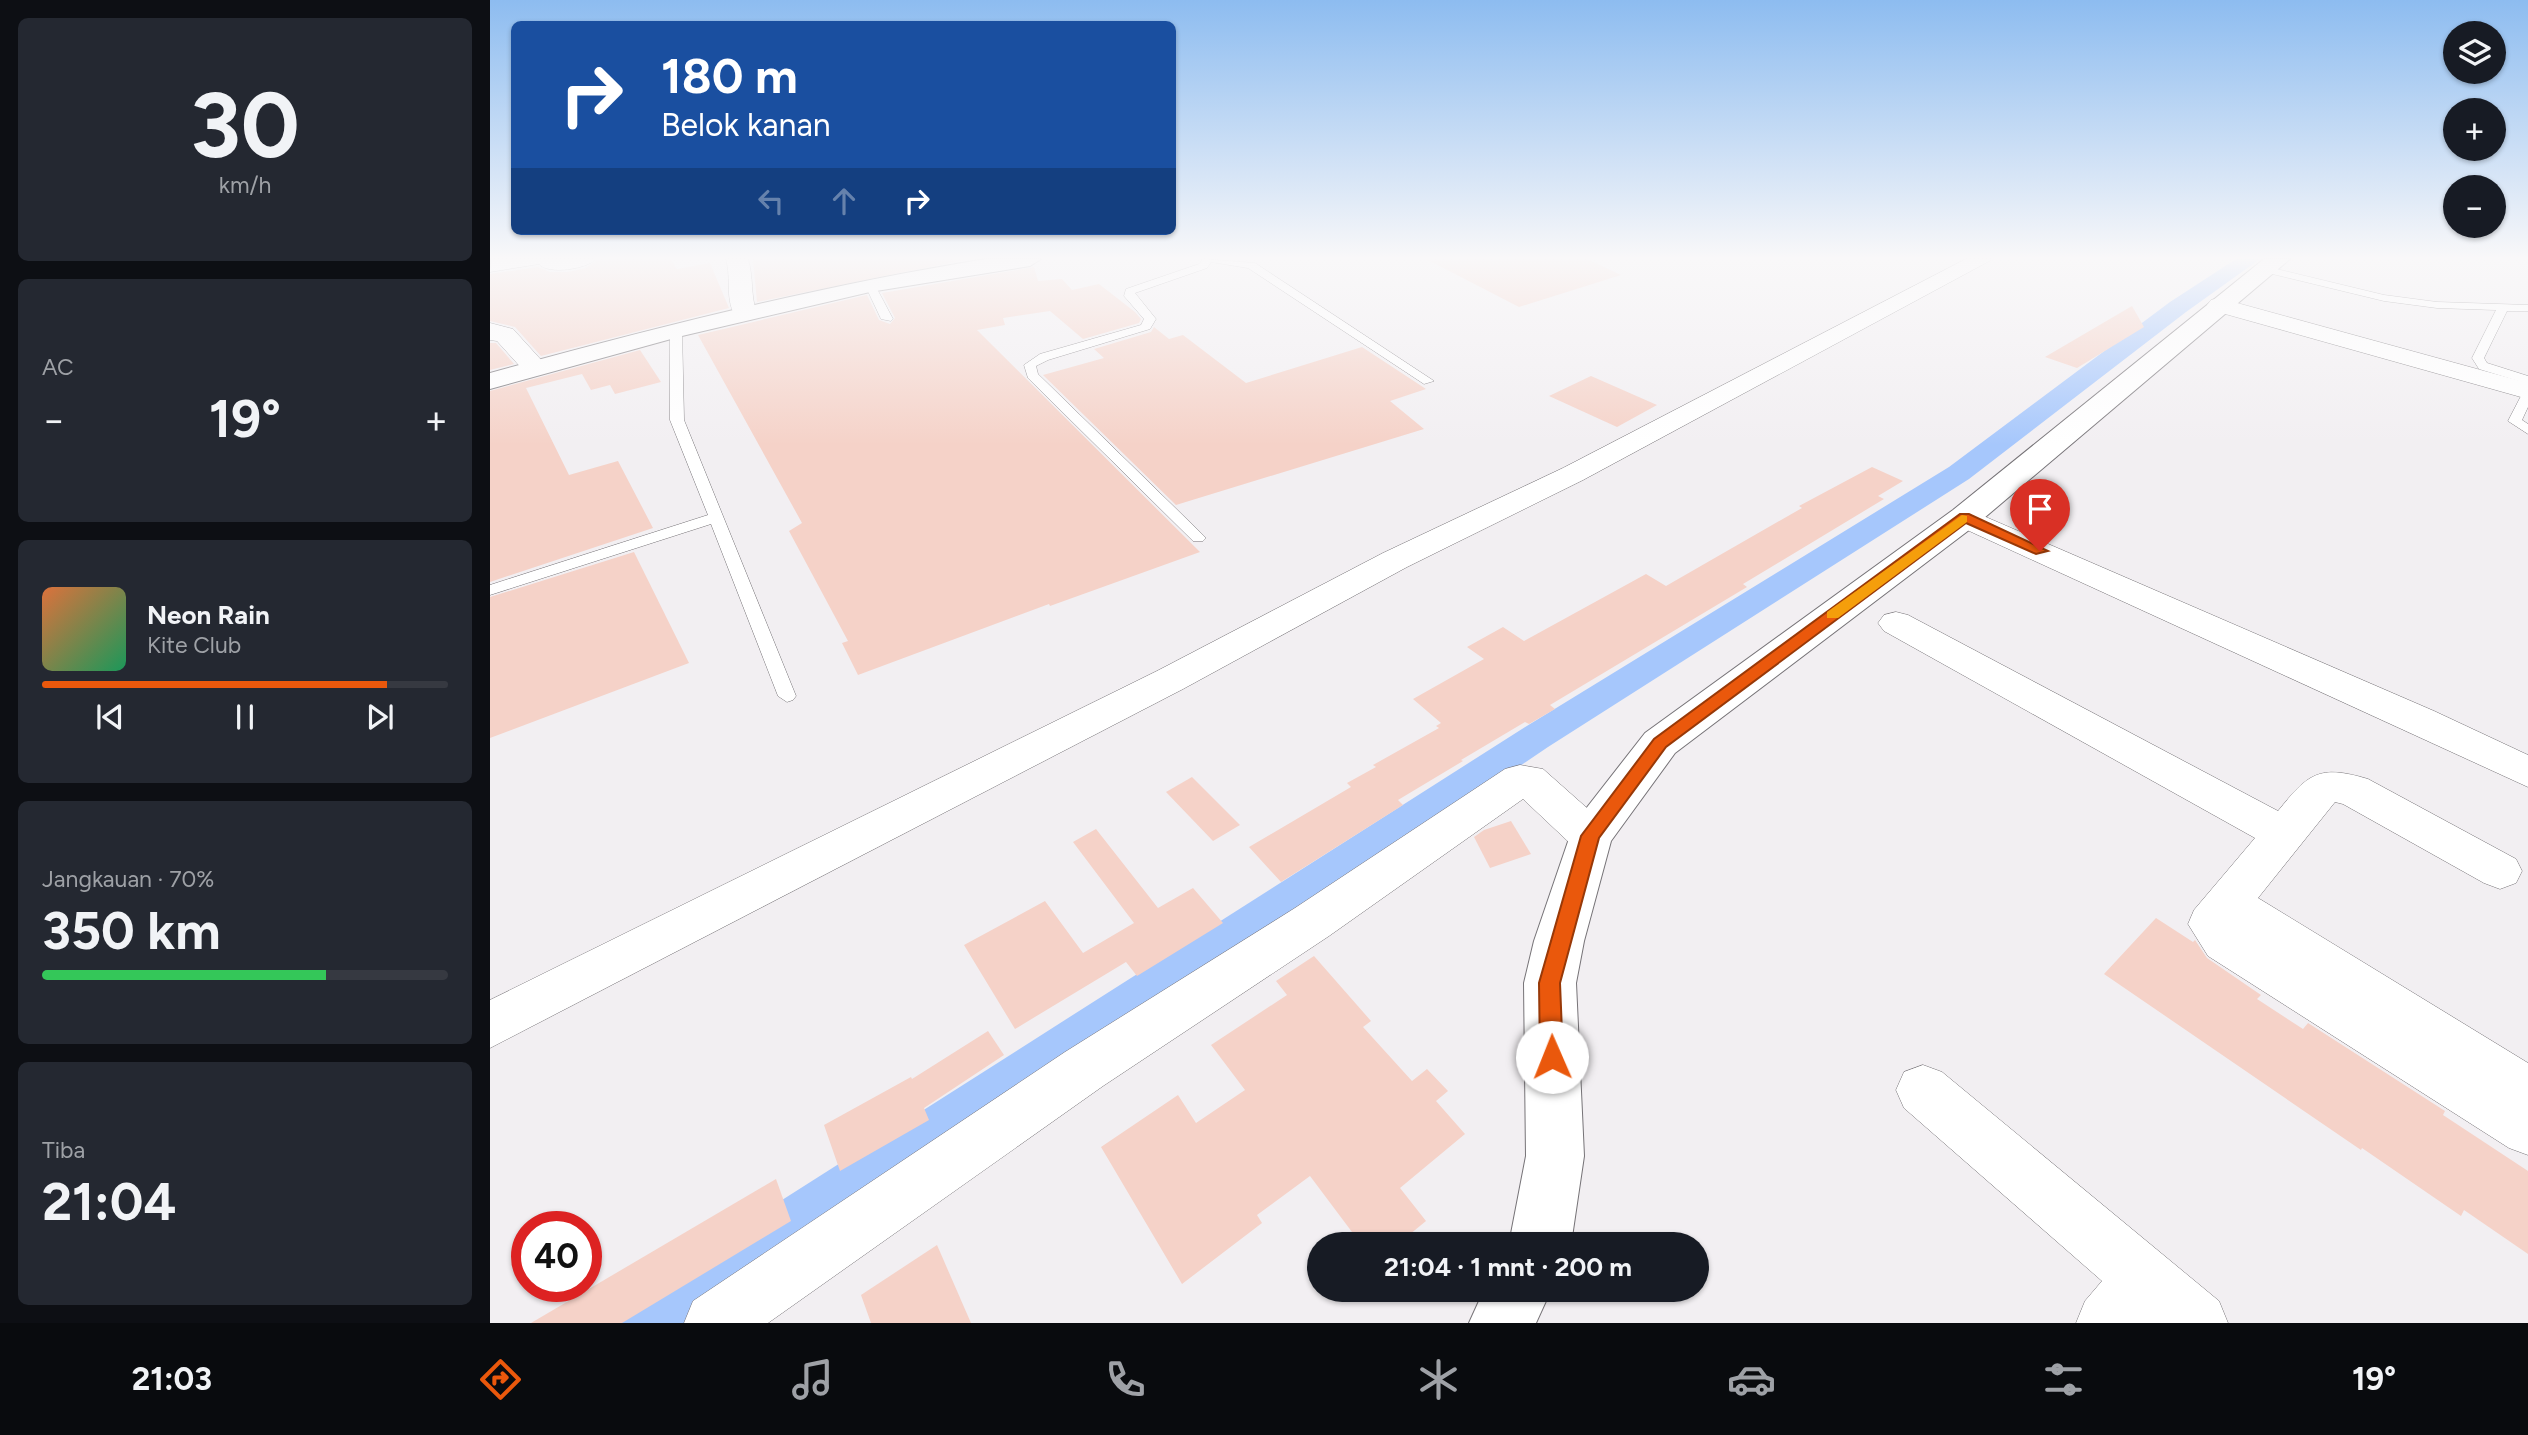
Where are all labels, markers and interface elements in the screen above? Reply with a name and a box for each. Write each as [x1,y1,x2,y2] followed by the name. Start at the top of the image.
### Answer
[2443,21,2506,238] map controls
[2443,21,2506,84] button: layers
[661,46,798,105] text: 180 m
[546,49,637,140] icon: right
[190,71,300,180] text: 30
[2443,98,2506,161] button: +
[661,106,831,144] text: Belok kanan
[219,171,271,199] text: km/h
[2443,175,2506,238] button: −
[752,182,790,220] icon: left
[825,182,863,220] icon: ahead
[898,182,936,220] icon: right
[42,353,74,381] text: AC
[209,388,281,450] text: 19°
[42,397,66,443] text: −
[424,397,448,443] text: +
[2010,479,2070,551] pin
[2021,490,2059,528] icon: arrive
[147,599,270,631] text: Neon Rain
[147,631,241,659] text: Kite Club
[91,698,129,736] icon: previous
[226,698,264,736] icon: pause
[361,698,399,736] icon: next
[42,865,214,893] text: Jangkauan · 70%
[42,900,221,962] text: 350 km
[1515,1020,1589,1094] position arrow
[42,1136,85,1164] text: Tiba
[42,1171,176,1233] text: 21:04
[511,1211,602,1302] speed limit sign: 40
[1384,1251,1632,1283] text: 21:04 · 1 mnt · 200 m
[476,1355,525,1404] icon: directions
[788,1355,837,1404] icon: music
[1101,1355,1150,1404] icon: phone
[1414,1355,1463,1404] icon: climate
[1727,1355,1776,1404] icon: car
[2039,1355,2088,1404] icon: filters
[132,1360,212,1398] text: 21:03
[2352,1360,2396,1398] text: 19°

